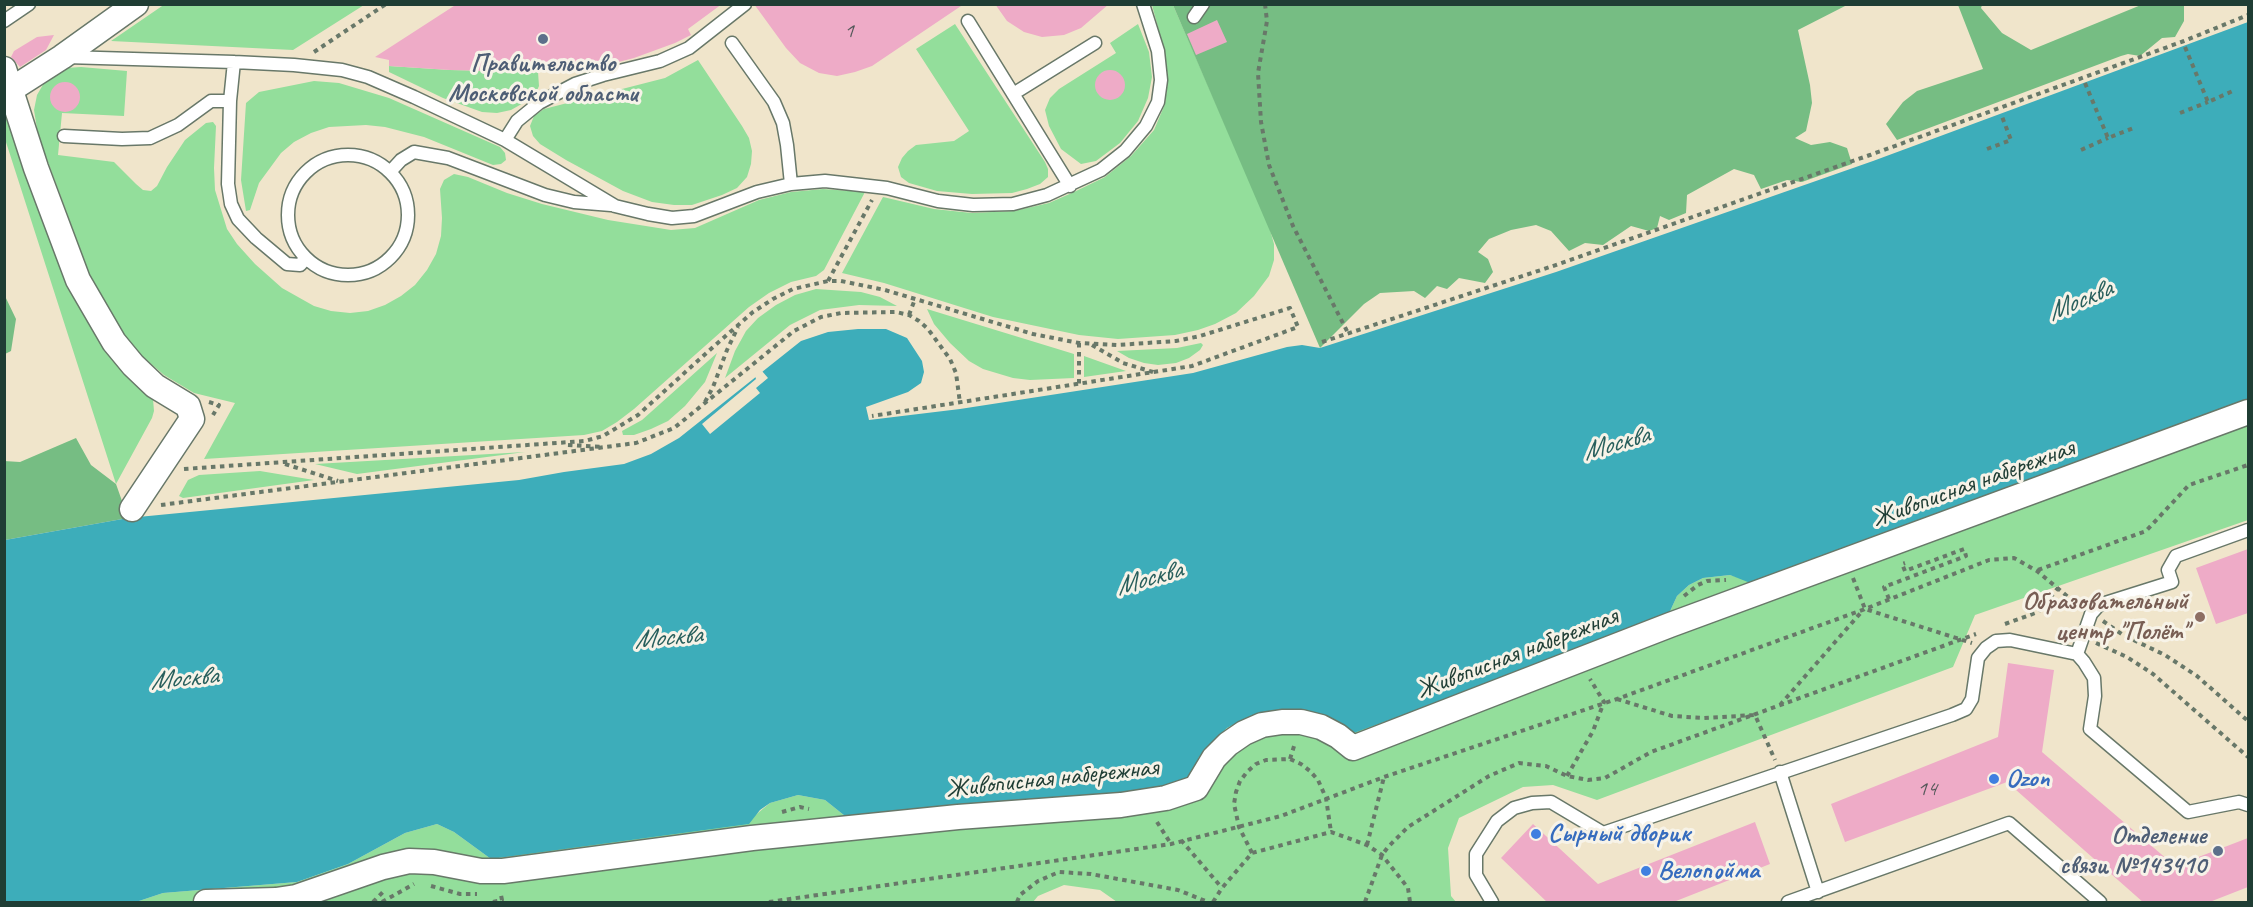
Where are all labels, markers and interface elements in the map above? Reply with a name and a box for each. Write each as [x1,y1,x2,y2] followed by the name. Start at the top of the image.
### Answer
[844,18,854,44] house number: 1
[536,32,550,46] marker: Правительство Московской области
[448,48,638,110] place label: Правительство Московской области
[2043,273,2117,329] water label: Москва
[1579,419,1653,469] water label: Москва
[1868,433,2078,535] street label: Живописная набережная
[1112,554,1186,604] water label: Москва
[2022,586,2188,648] place label: Образовательный центр "Полёт"
[1412,601,1622,707] street label: Живописная набережная
[2193,610,2207,624] marker: Образовательный центр "Полёт"
[633,619,703,657] water label: Москва
[149,660,219,698] water label: Москва
[944,752,1160,806] street label: Живописная набережная
[2006,763,2049,795] place label: Ozon
[1987,772,2001,786] marker: Ozon
[1917,776,1937,802] house number: 14
[1548,818,1690,850] place label: Сырный дворик
[2060,820,2206,882] place label: Отделение связи №143410
[1529,827,1543,841] marker: Сырный дворик
[2211,844,2225,858] marker: Отделение связи №143410
[1658,855,1759,887] place label: Велопойма
[1639,864,1653,878] marker: Велопойма

